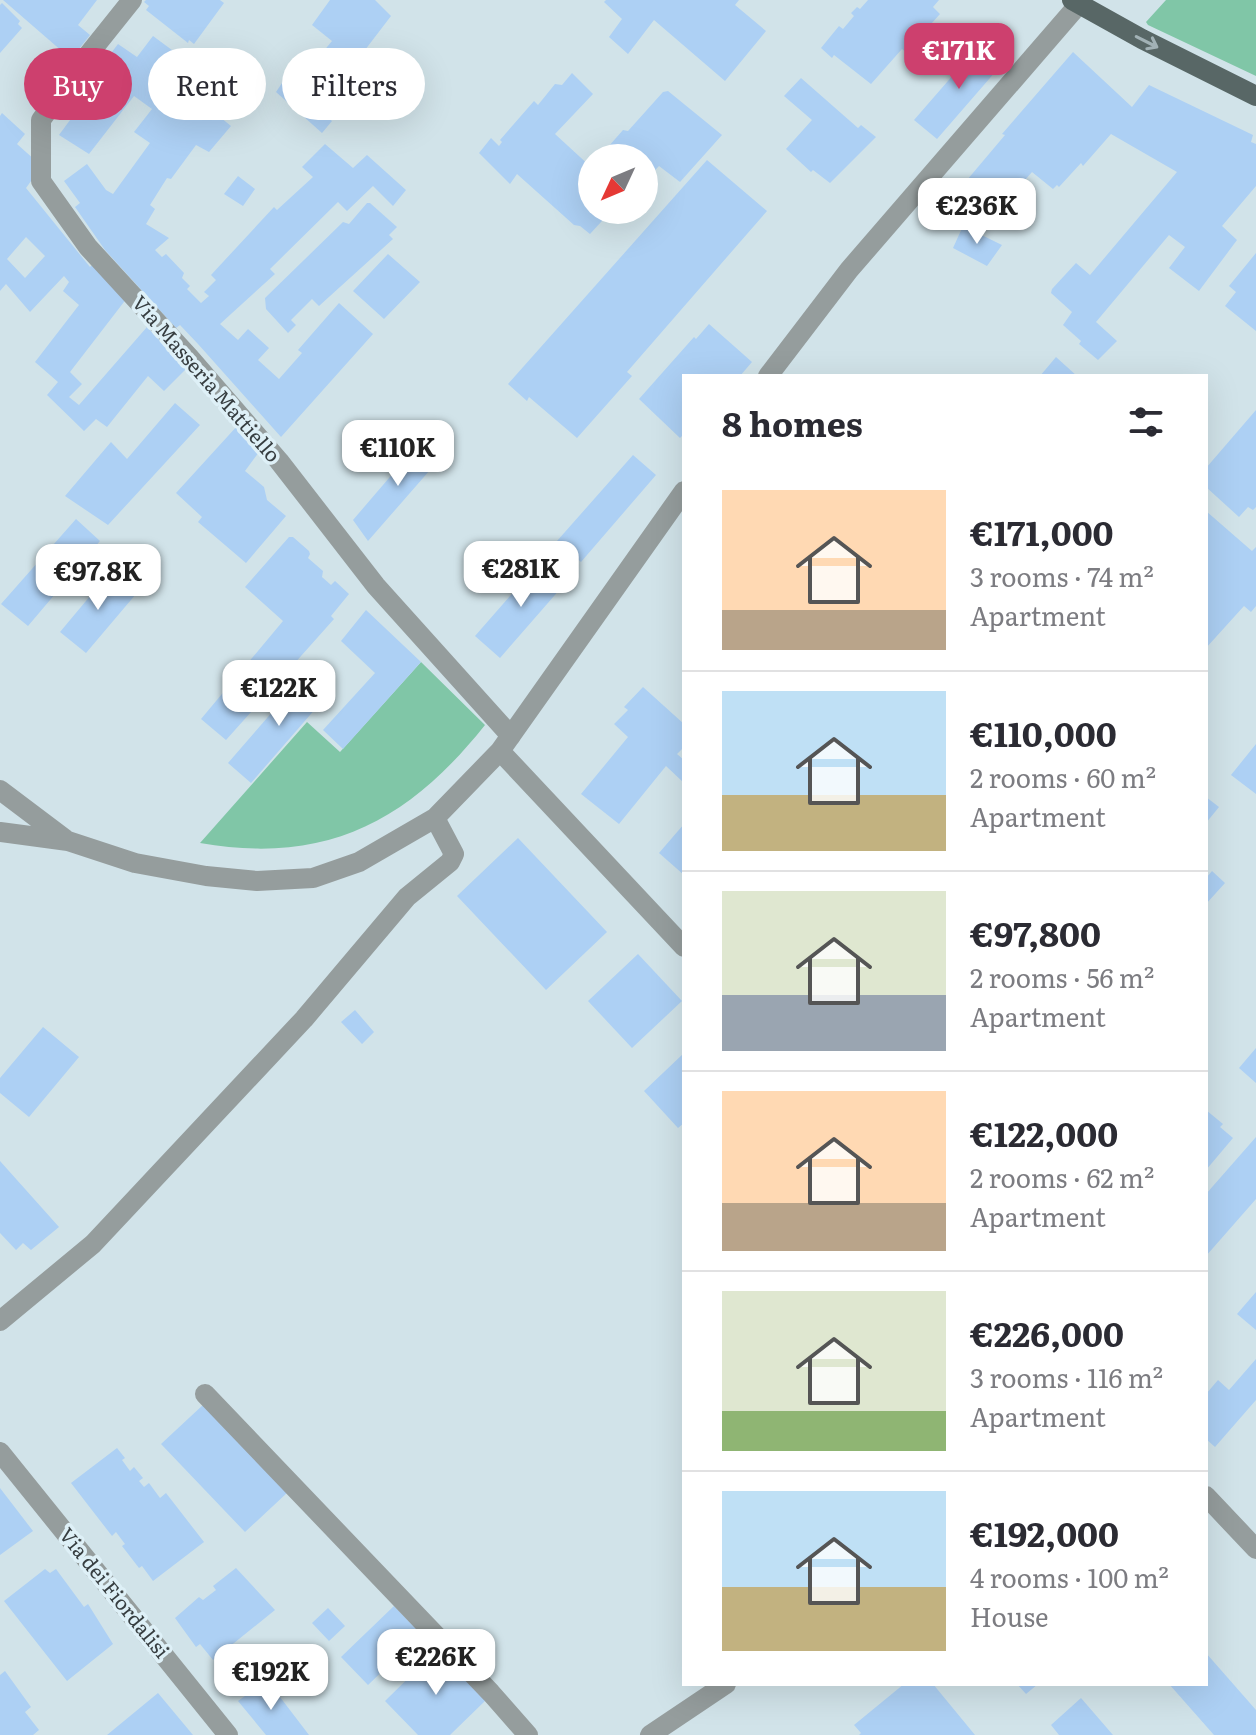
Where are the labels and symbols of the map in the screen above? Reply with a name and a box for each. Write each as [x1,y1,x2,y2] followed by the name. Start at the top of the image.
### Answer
[903,23,1015,91] pin: €171K
[1135,34,1159,50] one-way arrow
[578,144,658,224] north arrow
[921,178,1033,246] pin: €236K
[126,287,289,468] street label: Via Masseria Mattiello
[342,420,454,488] pin: €110K
[465,541,577,609] pin: €281K
[33,544,163,612] pin: €97.8K
[223,660,335,728] pin: €122K
[53,1520,178,1664] street label: Via dei Fiordalisi
[380,1629,492,1697] pin: €226K
[215,1644,327,1712] pin: €192K

